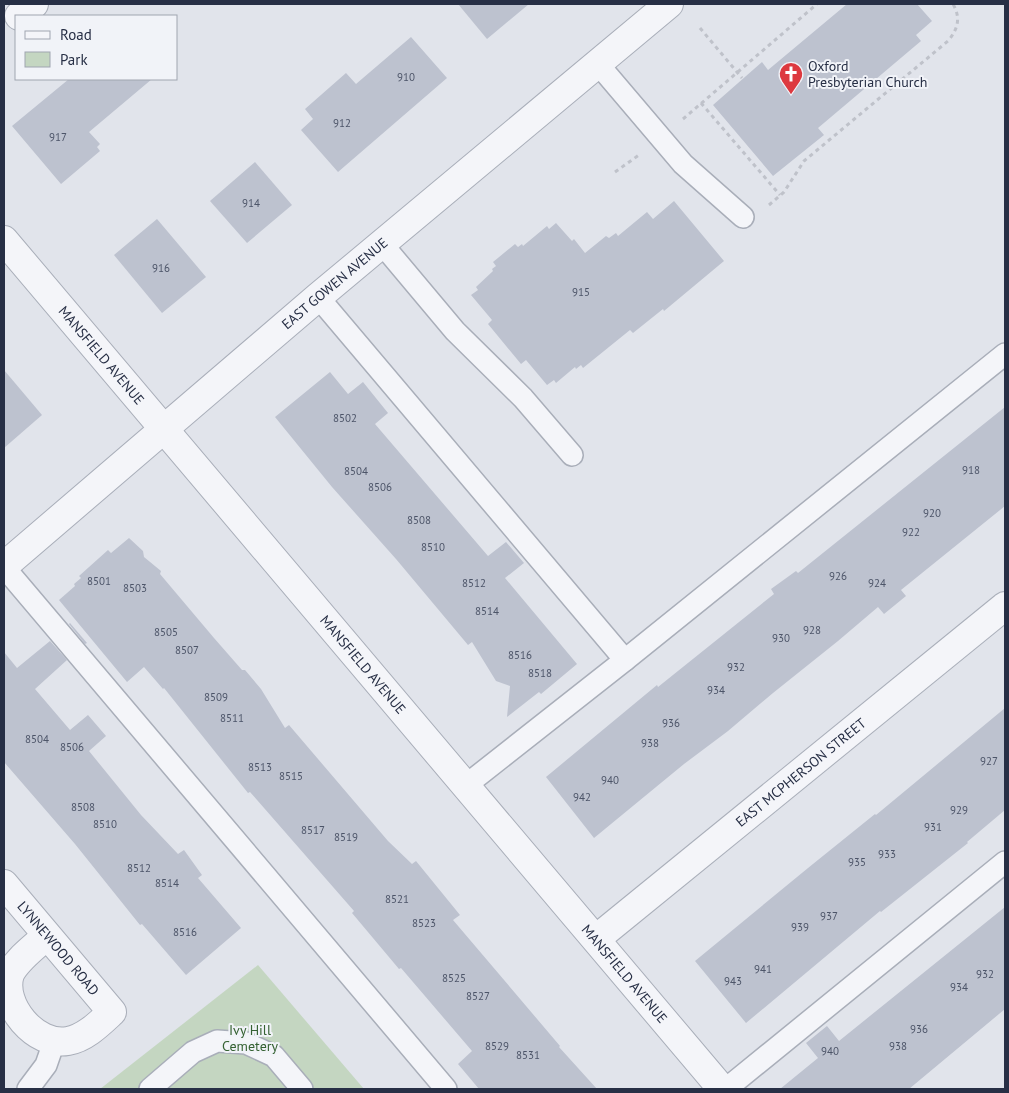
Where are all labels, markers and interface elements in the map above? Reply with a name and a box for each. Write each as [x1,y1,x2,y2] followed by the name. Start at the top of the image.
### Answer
[15,15,178,80] legend
[60,25,92,44] text: Road
[60,50,88,69] text: Park
[808,57,928,91] place label: Oxford Presbyterian Church
[778,61,804,95] church icon: Oxford Presbyterian Church
[397,70,415,84] house number: 910
[333,116,351,130] house number: 912
[49,130,67,144] house number: 917
[242,196,260,210] house number: 914
[278,234,391,333] street label: EAST GOWEN AVENUE
[152,261,170,275] house number: 916
[572,285,590,299] house number: 915
[55,302,148,408] street label: MANSFIELD AVENUE
[333,411,357,425] house number: 8502
[962,463,980,477] house number: 918
[344,464,368,478] house number: 8504
[368,480,392,494] house number: 8506
[923,506,941,520] house number: 920
[407,513,431,527] house number: 8508
[902,525,920,539] house number: 922
[421,540,445,554] house number: 8510
[829,569,847,583] house number: 926
[87,574,111,588] house number: 8501
[462,576,486,590] house number: 8512
[868,576,886,590] house number: 924
[123,581,147,595] house number: 8503
[475,604,499,618] house number: 8514
[316,611,410,718] street label: MANSFIELD AVENUE
[803,623,821,637] house number: 928
[154,625,178,639] house number: 8505
[772,631,790,645] house number: 930
[175,643,199,657] house number: 8507
[508,648,532,662] house number: 8516
[727,660,745,674] house number: 932
[528,666,552,680] house number: 8518
[707,683,725,697] house number: 934
[204,690,228,704] house number: 8509
[220,711,244,725] house number: 8511
[732,714,870,831] street label: EAST MCPHERSON STREET
[662,716,680,730] house number: 936
[25,732,49,746] house number: 8504
[641,736,659,750] house number: 938
[60,740,84,754] house number: 8506
[980,754,998,768] house number: 927
[248,760,272,774] house number: 8513
[279,769,303,783] house number: 8515
[601,773,619,787] house number: 940
[573,790,591,804] house number: 942
[71,800,95,814] house number: 8508
[950,803,968,817] house number: 929
[93,817,117,831] house number: 8510
[924,820,942,834] house number: 931
[301,823,325,837] house number: 8517
[334,830,358,844] house number: 8519
[878,847,896,861] house number: 933
[848,855,866,869] house number: 935
[127,861,151,875] house number: 8512
[155,876,179,890] house number: 8514
[385,892,409,906] house number: 8521
[13,897,103,999] street label: LYNNEWOOD ROAD
[820,909,838,923] house number: 937
[412,916,436,930] house number: 8523
[791,920,809,934] house number: 939
[578,921,671,1027] street label: MANSFIELD AVENUE
[173,925,197,939] house number: 8516
[754,962,772,976] house number: 941
[976,967,994,981] house number: 932
[442,971,466,985] house number: 8525
[724,974,742,988] house number: 943
[950,980,968,994] house number: 934
[466,989,490,1003] house number: 8527
[222,1021,279,1055] park label: Ivy Hill Cemetery
[910,1022,928,1036] house number: 936
[485,1039,509,1053] house number: 8529
[889,1039,907,1053] house number: 938
[821,1044,839,1058] house number: 940
[516,1048,540,1062] house number: 8531

